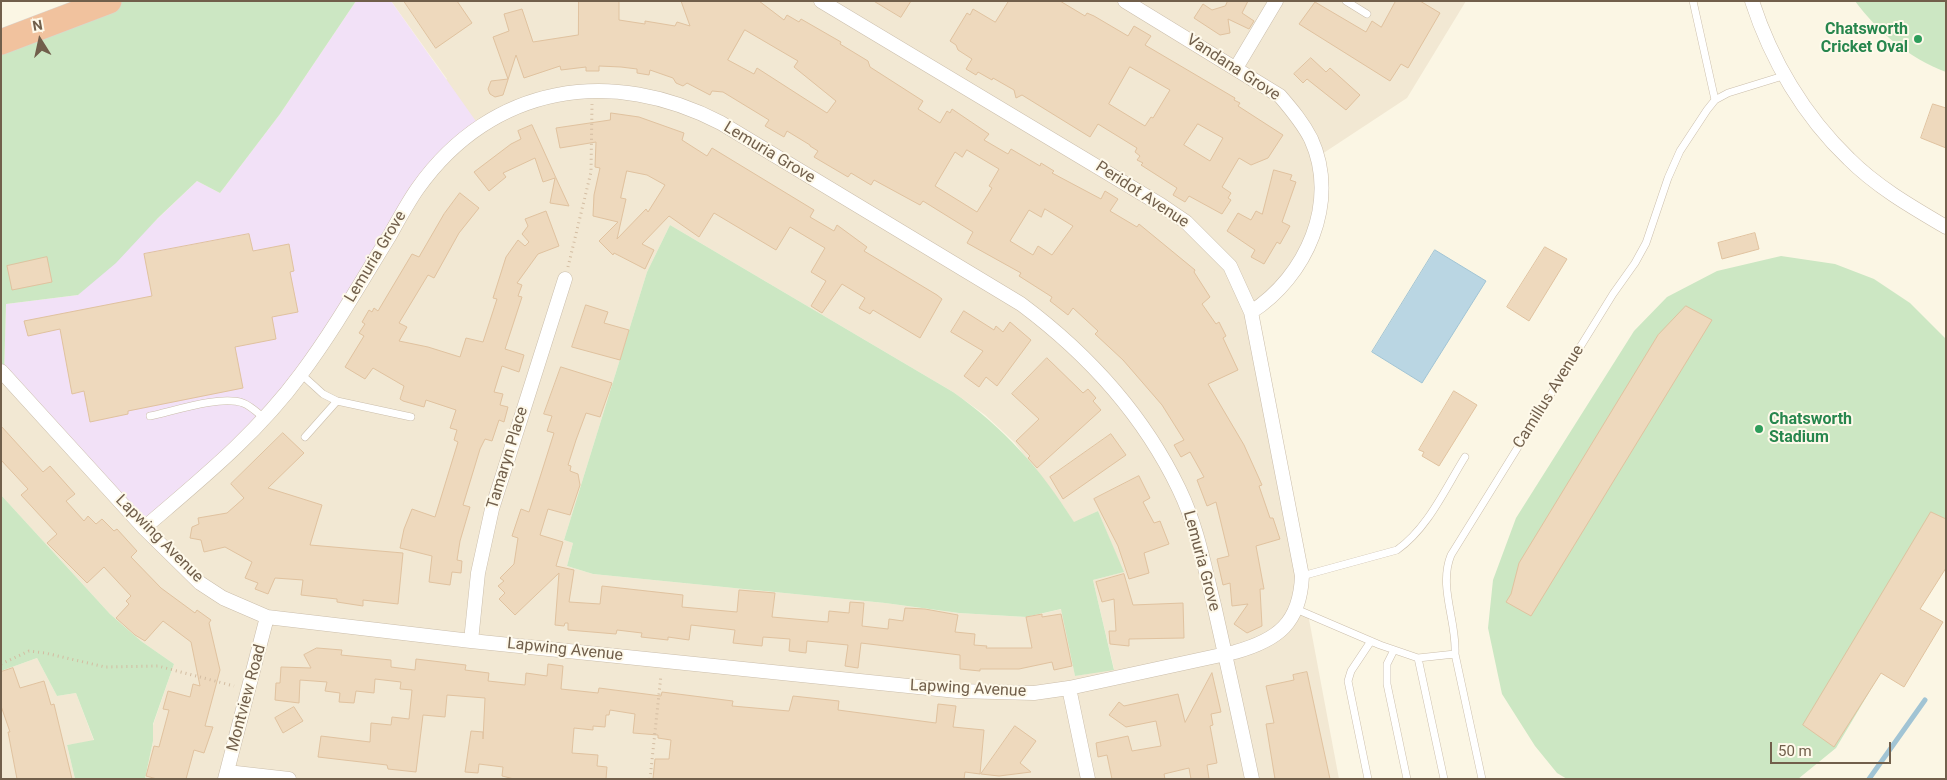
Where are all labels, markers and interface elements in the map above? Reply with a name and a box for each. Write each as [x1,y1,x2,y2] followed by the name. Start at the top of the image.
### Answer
[15,15,65,65] north arrow
[31,16,44,34] text: N
[1821,20,1908,58] place label: Chatsworth Cricket Oval
[1183,31,1283,105] street label: Vandana Grove
[1912,33,1924,45] marker: Chatsworth Cricket Oval
[720,118,818,188] street label: Lemuria Grove
[1092,158,1192,232] street label: Peridot Avenue
[341,208,411,306] street label: Lemuria Grove
[1510,342,1588,452] street label: Camillus Avenue
[483,405,533,511] street label: Tamaryn Place
[1769,410,1852,448] place label: Chatsworth Stadium
[1753,423,1765,435] marker: Chatsworth Stadium
[111,491,207,587] street label: Lapwing Avenue
[1178,509,1224,613] street label: Lemuria Grove
[506,634,624,666] street label: Lapwing Avenue
[223,642,271,754] street label: Montview Road
[909,676,1027,702] street label: Lapwing Avenue
[1772,732,1893,764] scale bar
[1778,742,1812,760] text: 50 m

